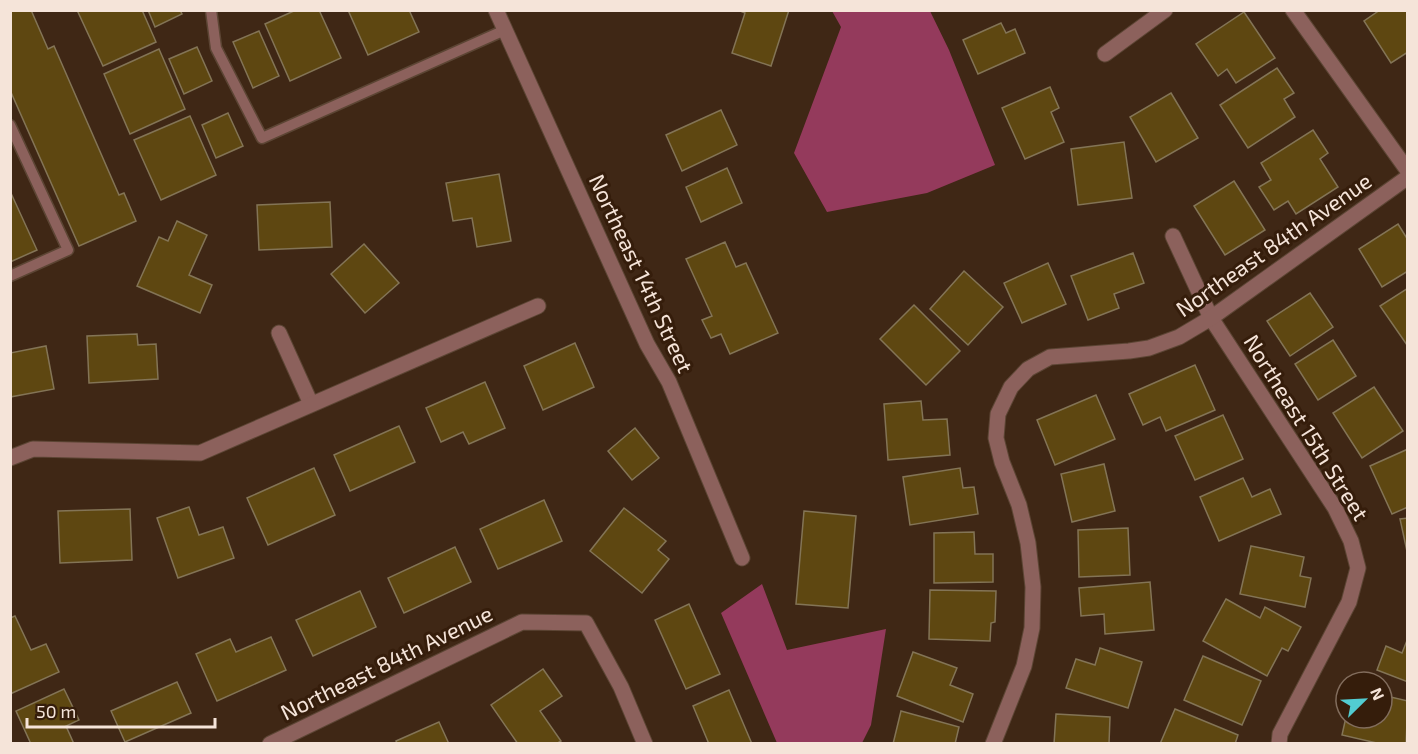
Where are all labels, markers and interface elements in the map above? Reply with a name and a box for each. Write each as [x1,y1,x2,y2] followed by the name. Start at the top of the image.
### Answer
[1170,167,1376,321] street label: Northeast 84th Avenue
[585,170,699,376] street label: Northeast 14th Street
[1239,329,1375,525] street label: Northeast 15th Street
[276,599,496,725] street label: Northeast 84th Avenue
[1334,670,1394,730] north arrow
[1367,685,1389,703] text: N
[27,691,214,729] scale bar
[36,700,76,722] text: 50 m

